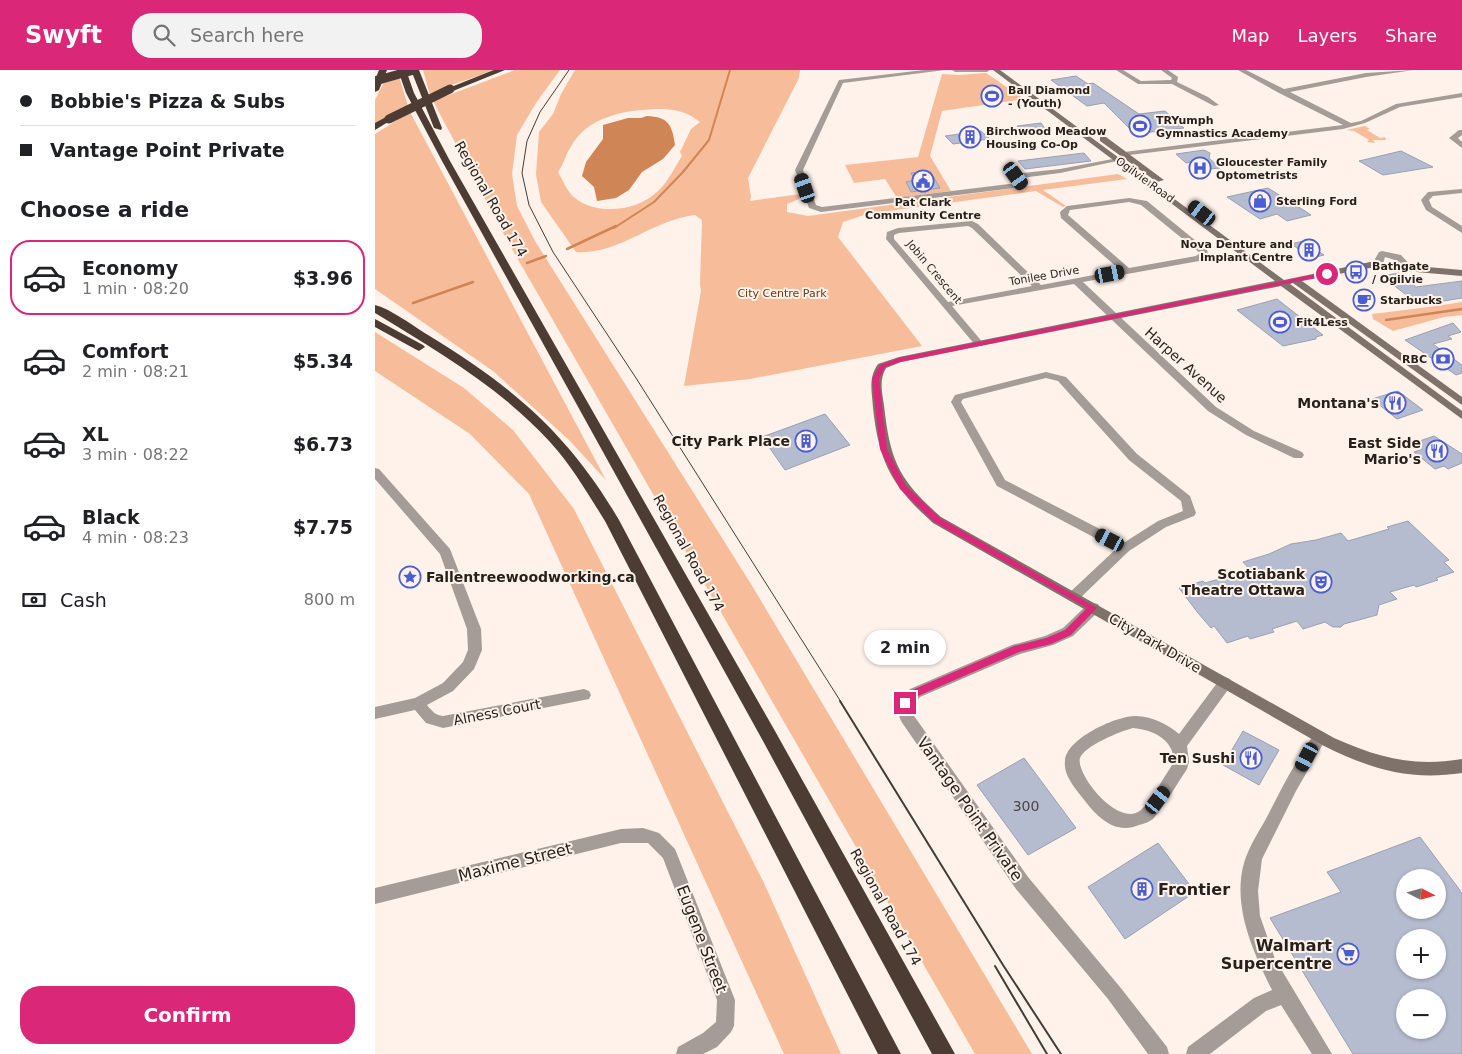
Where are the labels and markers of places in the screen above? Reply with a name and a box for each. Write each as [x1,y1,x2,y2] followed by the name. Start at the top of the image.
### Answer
[980,84,1004,108] sports icon: Ball Diamond - (Youth)
[1008,84,1090,110] place label: Ball Diamond - (Youth)
[1128,114,1152,138] sports icon: TRYumph Gymnastics Academy
[1156,114,1288,140] place label: TRYumph Gymnastics Academy
[958,125,982,149] building icon: Birchwood Meadow Housing Co-Op
[986,125,1106,151] place label: Birchwood Meadow Housing Co-Op
[1188,156,1212,180] hospital icon: Gloucester Family Optometrists
[1216,156,1327,182] place label: Gloucester Family Optometrists
[911,169,935,193] public building icon: Pat Clark Community Centre
[1248,189,1272,213] shop icon: Sterling Ford
[1276,195,1357,208] place label: Sterling Ford
[865,196,981,222] place label: Pat Clark Community Centre
[1180,238,1293,264] place label: Nova Denture and Implant Centre
[1297,238,1321,262] building icon: Nova Denture and Implant Centre
[1344,260,1368,284] bus stop icon: Bathgate / Ogilvie
[1372,260,1429,286] place label: Bathgate / Ogilvie
[1352,288,1376,312] cafe icon: Starbucks
[1380,294,1443,307] place label: Starbucks
[1268,310,1292,334] sports icon: Fit4Less
[1296,316,1348,329] place label: Fit4Less
[1431,347,1455,371] bank icon: RBC
[1402,353,1427,366] place label: RBC
[1383,391,1407,415] restaurant icon: Montana's
[1297,395,1379,411] place label: Montana's
[794,429,818,453] building icon: City Park Place
[672,433,790,449] place label: City Park Place
[1348,435,1421,467] place label: East Side Mario's
[1425,439,1449,463] restaurant icon: East Side Mario's
[398,565,422,589] place icon: Fallentreewoodworking.ca
[1181,566,1306,598] place label: Scotiabank Theatre Ottawa
[426,569,635,585] place label: Fallentreewoodworking.ca
[1309,570,1333,594] theatre icon: Scotiabank Theatre Ottawa
[1239,746,1263,770] restaurant icon: Ten Sushi
[1160,750,1235,766] place label: Ten Sushi
[1130,877,1154,901] building icon: Frontier
[1158,880,1230,899] place label: Frontier
[1221,936,1332,973] place label: Walmart Supercentre
[1336,942,1360,966] supermarket icon: Walmart Supercentre

